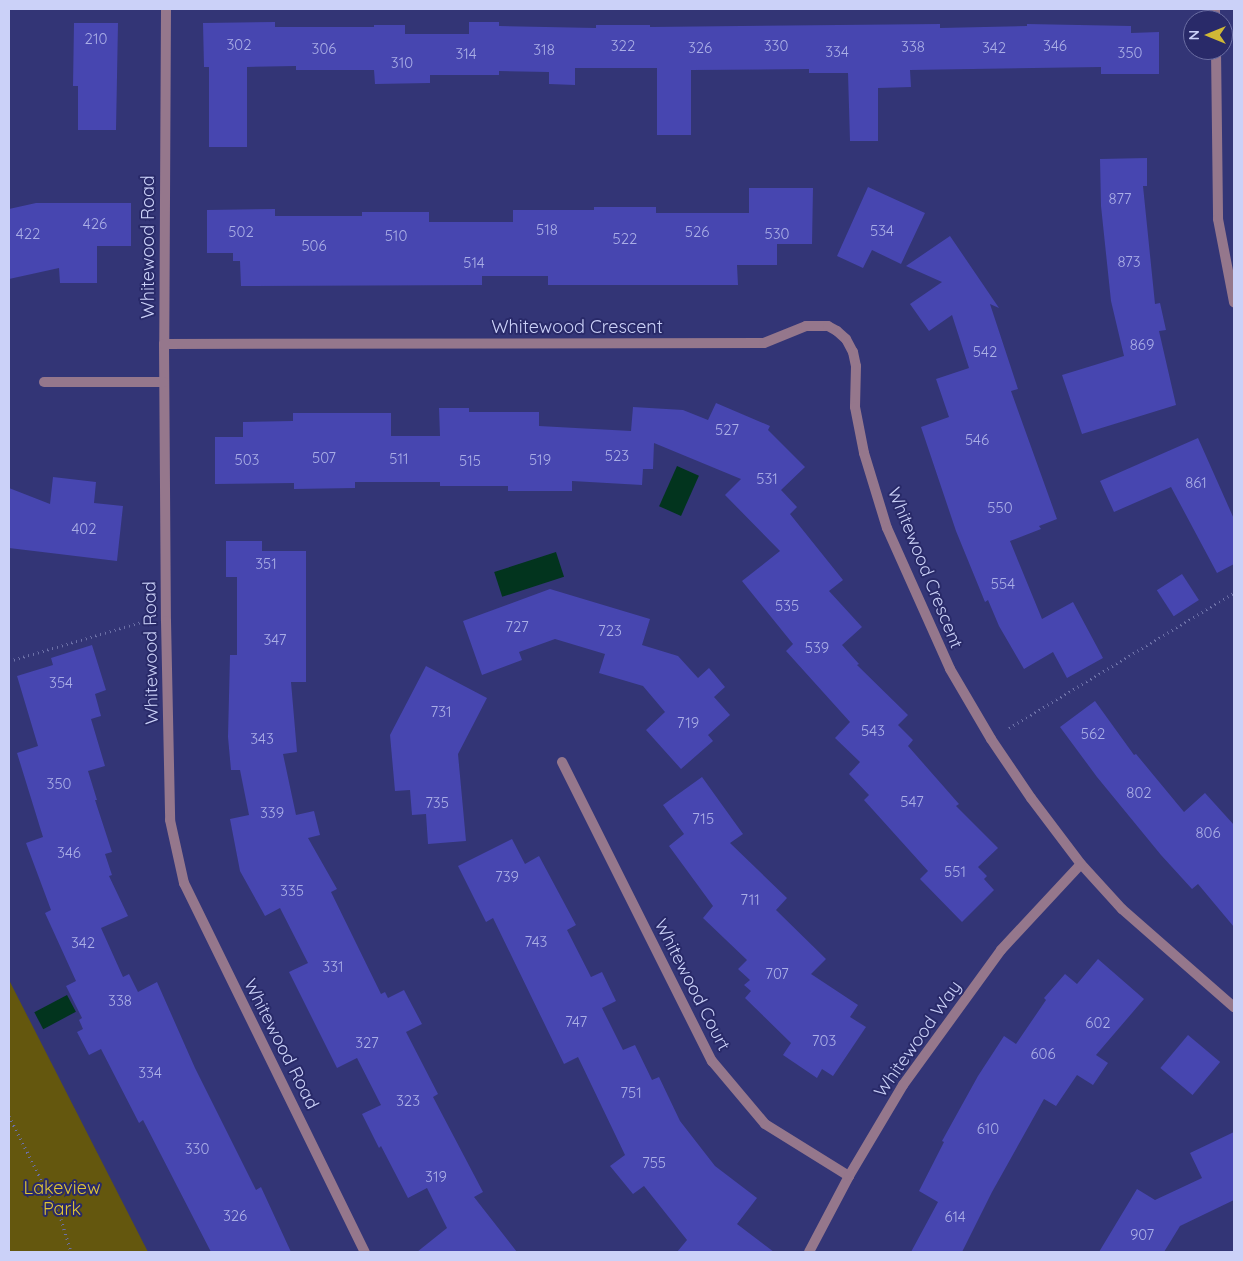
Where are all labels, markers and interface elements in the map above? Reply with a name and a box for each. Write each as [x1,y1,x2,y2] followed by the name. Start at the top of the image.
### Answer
[1183,10,1233,60] north arrow
[85,30,107,48] house number: 210
[1185,30,1203,40] text: N
[226,36,252,54] house number: 302
[611,37,635,55] house number: 322
[764,37,788,55] house number: 330
[1043,37,1067,55] house number: 346
[901,38,925,56] house number: 338
[688,39,712,57] house number: 326
[982,39,1006,57] house number: 342
[312,40,336,58] house number: 306
[533,41,555,59] house number: 318
[825,43,849,61] house number: 334
[1118,44,1142,62] house number: 350
[455,45,477,63] house number: 314
[391,54,413,72] house number: 310
[137,175,159,319] street label: Whitewood Road
[1108,190,1132,208] house number: 877
[83,215,107,233] house number: 426
[536,221,558,239] house number: 518
[870,222,894,240] house number: 534
[228,223,254,241] house number: 502
[685,223,709,241] house number: 526
[16,225,40,243] house number: 422
[765,225,789,243] house number: 530
[385,227,407,245] house number: 510
[613,230,637,248] house number: 522
[301,237,327,255] house number: 506
[1117,253,1141,271] house number: 873
[463,254,485,272] house number: 514
[491,316,663,338] street label: Whitewood Crescent
[1130,336,1154,354] house number: 869
[973,343,997,361] house number: 542
[715,421,739,439] house number: 527
[965,431,989,449] house number: 546
[605,447,629,465] house number: 523
[312,449,336,467] house number: 507
[389,450,409,468] house number: 511
[235,451,259,469] house number: 503
[529,451,551,469] house number: 519
[459,452,481,470] house number: 515
[756,470,778,488] house number: 531
[1185,474,1207,492] house number: 861
[883,484,967,652] street label: Whitewood Crescent
[987,499,1013,517] house number: 550
[71,520,97,538] house number: 402
[255,555,277,573] house number: 351
[991,575,1015,593] house number: 554
[139,581,163,725] street label: Whitewood Road
[775,597,799,615] house number: 535
[505,618,529,636] house number: 727
[598,622,622,640] house number: 723
[263,631,287,649] house number: 347
[805,639,829,657] house number: 539
[49,674,73,692] house number: 354
[430,703,452,721] house number: 731
[677,714,699,732] house number: 719
[861,722,885,740] house number: 543
[1081,725,1105,743] house number: 562
[250,730,274,748] house number: 343
[47,775,71,793] house number: 350
[1126,784,1152,802] house number: 802
[900,793,924,811] house number: 547
[425,794,449,812] house number: 735
[260,804,284,822] house number: 339
[692,810,714,828] house number: 715
[1195,824,1221,842] house number: 806
[57,844,81,862] house number: 346
[944,863,966,881] house number: 551
[495,868,519,886] house number: 739
[280,882,304,900] house number: 335
[740,891,760,909] house number: 711
[650,916,734,1054] street label: Whitewood Court
[525,933,547,951] house number: 743
[71,934,95,952] house number: 342
[322,958,344,976] house number: 331
[765,965,789,983] house number: 707
[239,975,323,1113] street label: Whitewood Road
[870,977,966,1101] street label: Whitewood Way
[108,992,132,1010] house number: 338
[565,1013,587,1031] house number: 747
[1085,1014,1111,1032] house number: 602
[812,1032,836,1050] house number: 703
[355,1034,379,1052] house number: 327
[1030,1045,1056,1063] house number: 606
[138,1064,162,1082] house number: 334
[620,1084,642,1102] house number: 751
[396,1092,420,1110] house number: 323
[977,1120,999,1138] house number: 610
[185,1140,209,1158] house number: 330
[642,1154,666,1172] house number: 755
[425,1168,447,1186] house number: 319
[24,1178,100,1220] park label: Lakeview Park
[223,1207,247,1225] house number: 326
[944,1208,966,1226] house number: 614
[1130,1226,1154,1244] house number: 907

